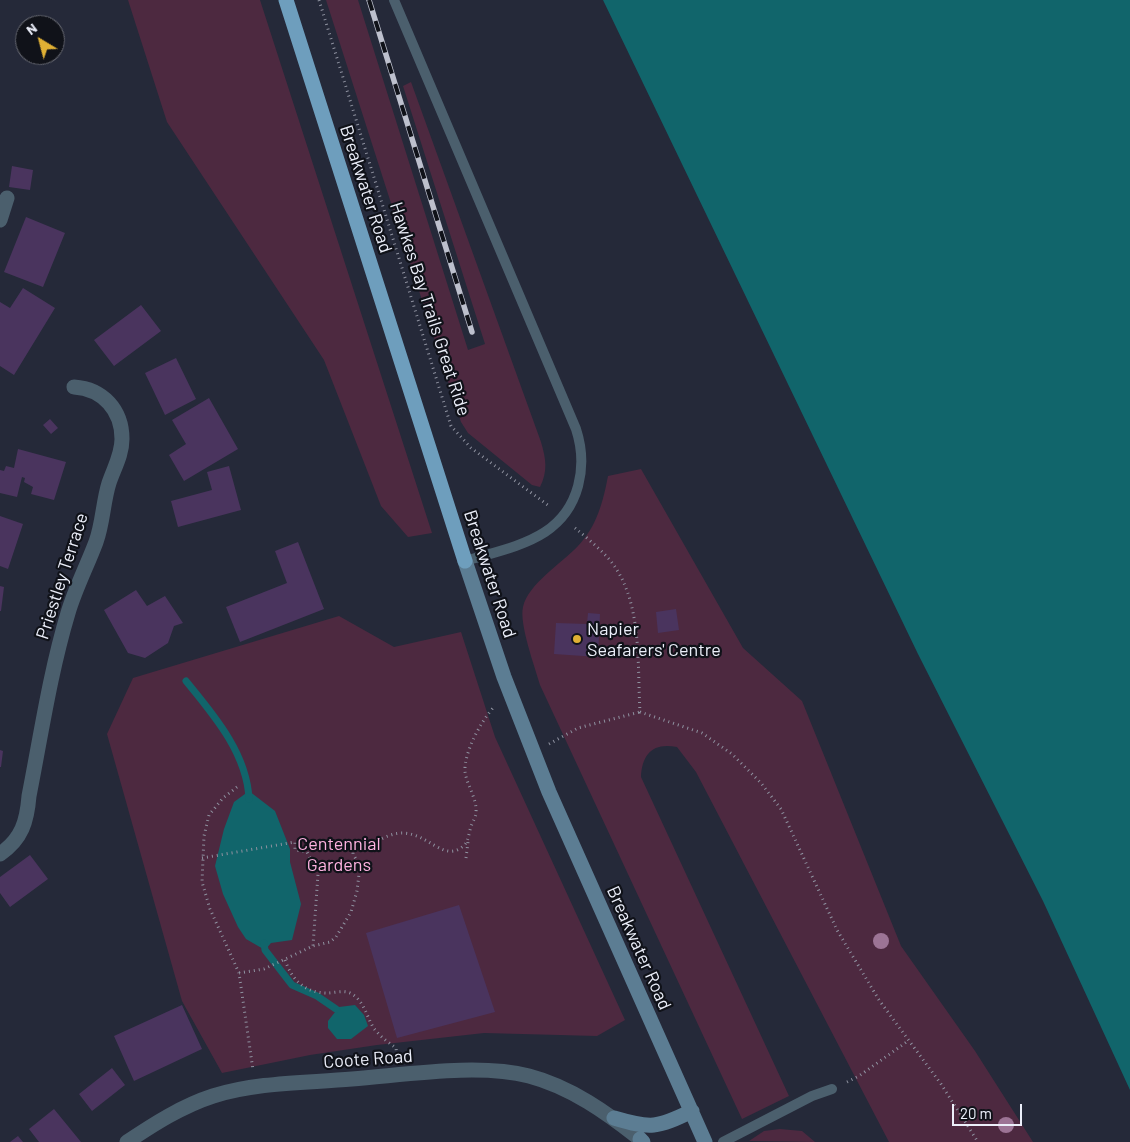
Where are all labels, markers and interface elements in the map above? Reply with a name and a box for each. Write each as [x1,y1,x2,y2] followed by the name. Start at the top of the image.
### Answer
[15,15,65,65] north arrow
[22,19,40,38] text: N
[335,122,397,256] street label: Breakwater Road
[385,199,475,419] street label: Hawkes Bay Trails Great Ride
[459,507,521,641] street label: Breakwater Road
[31,510,93,642] street label: Priestley Terrace
[587,618,721,660] place label: Napier Seafarers' Centre
[571,633,583,645] marker: Napier Seafarers' Centre
[297,833,381,876] park label: Centennial Gardens
[602,883,676,1013] street label: Breakwater Road
[323,1045,413,1073] street label: Coote Road
[955,1094,1025,1126] scale bar
[960,1104,992,1122] text: 20 m

